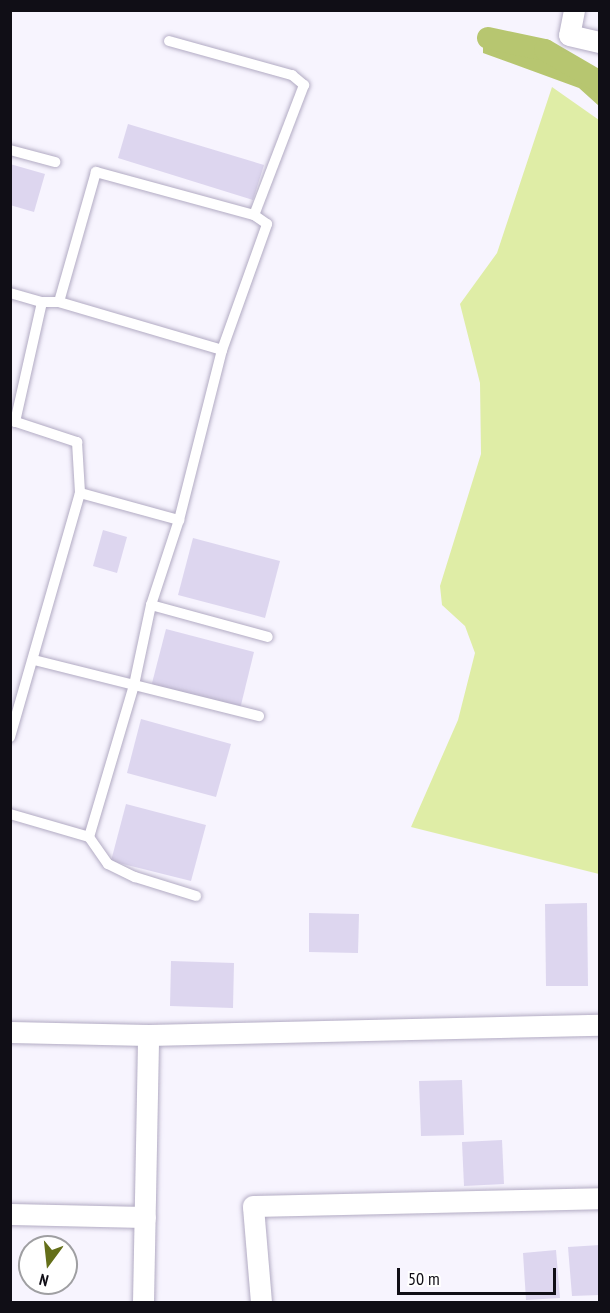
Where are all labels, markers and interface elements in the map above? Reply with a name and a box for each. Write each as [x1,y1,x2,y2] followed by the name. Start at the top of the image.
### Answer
[18,1235,78,1295] north arrow
[400,1256,559,1294] scale bar
[408,1267,440,1290] text: 50 m
[37,1270,51,1291] text: N

